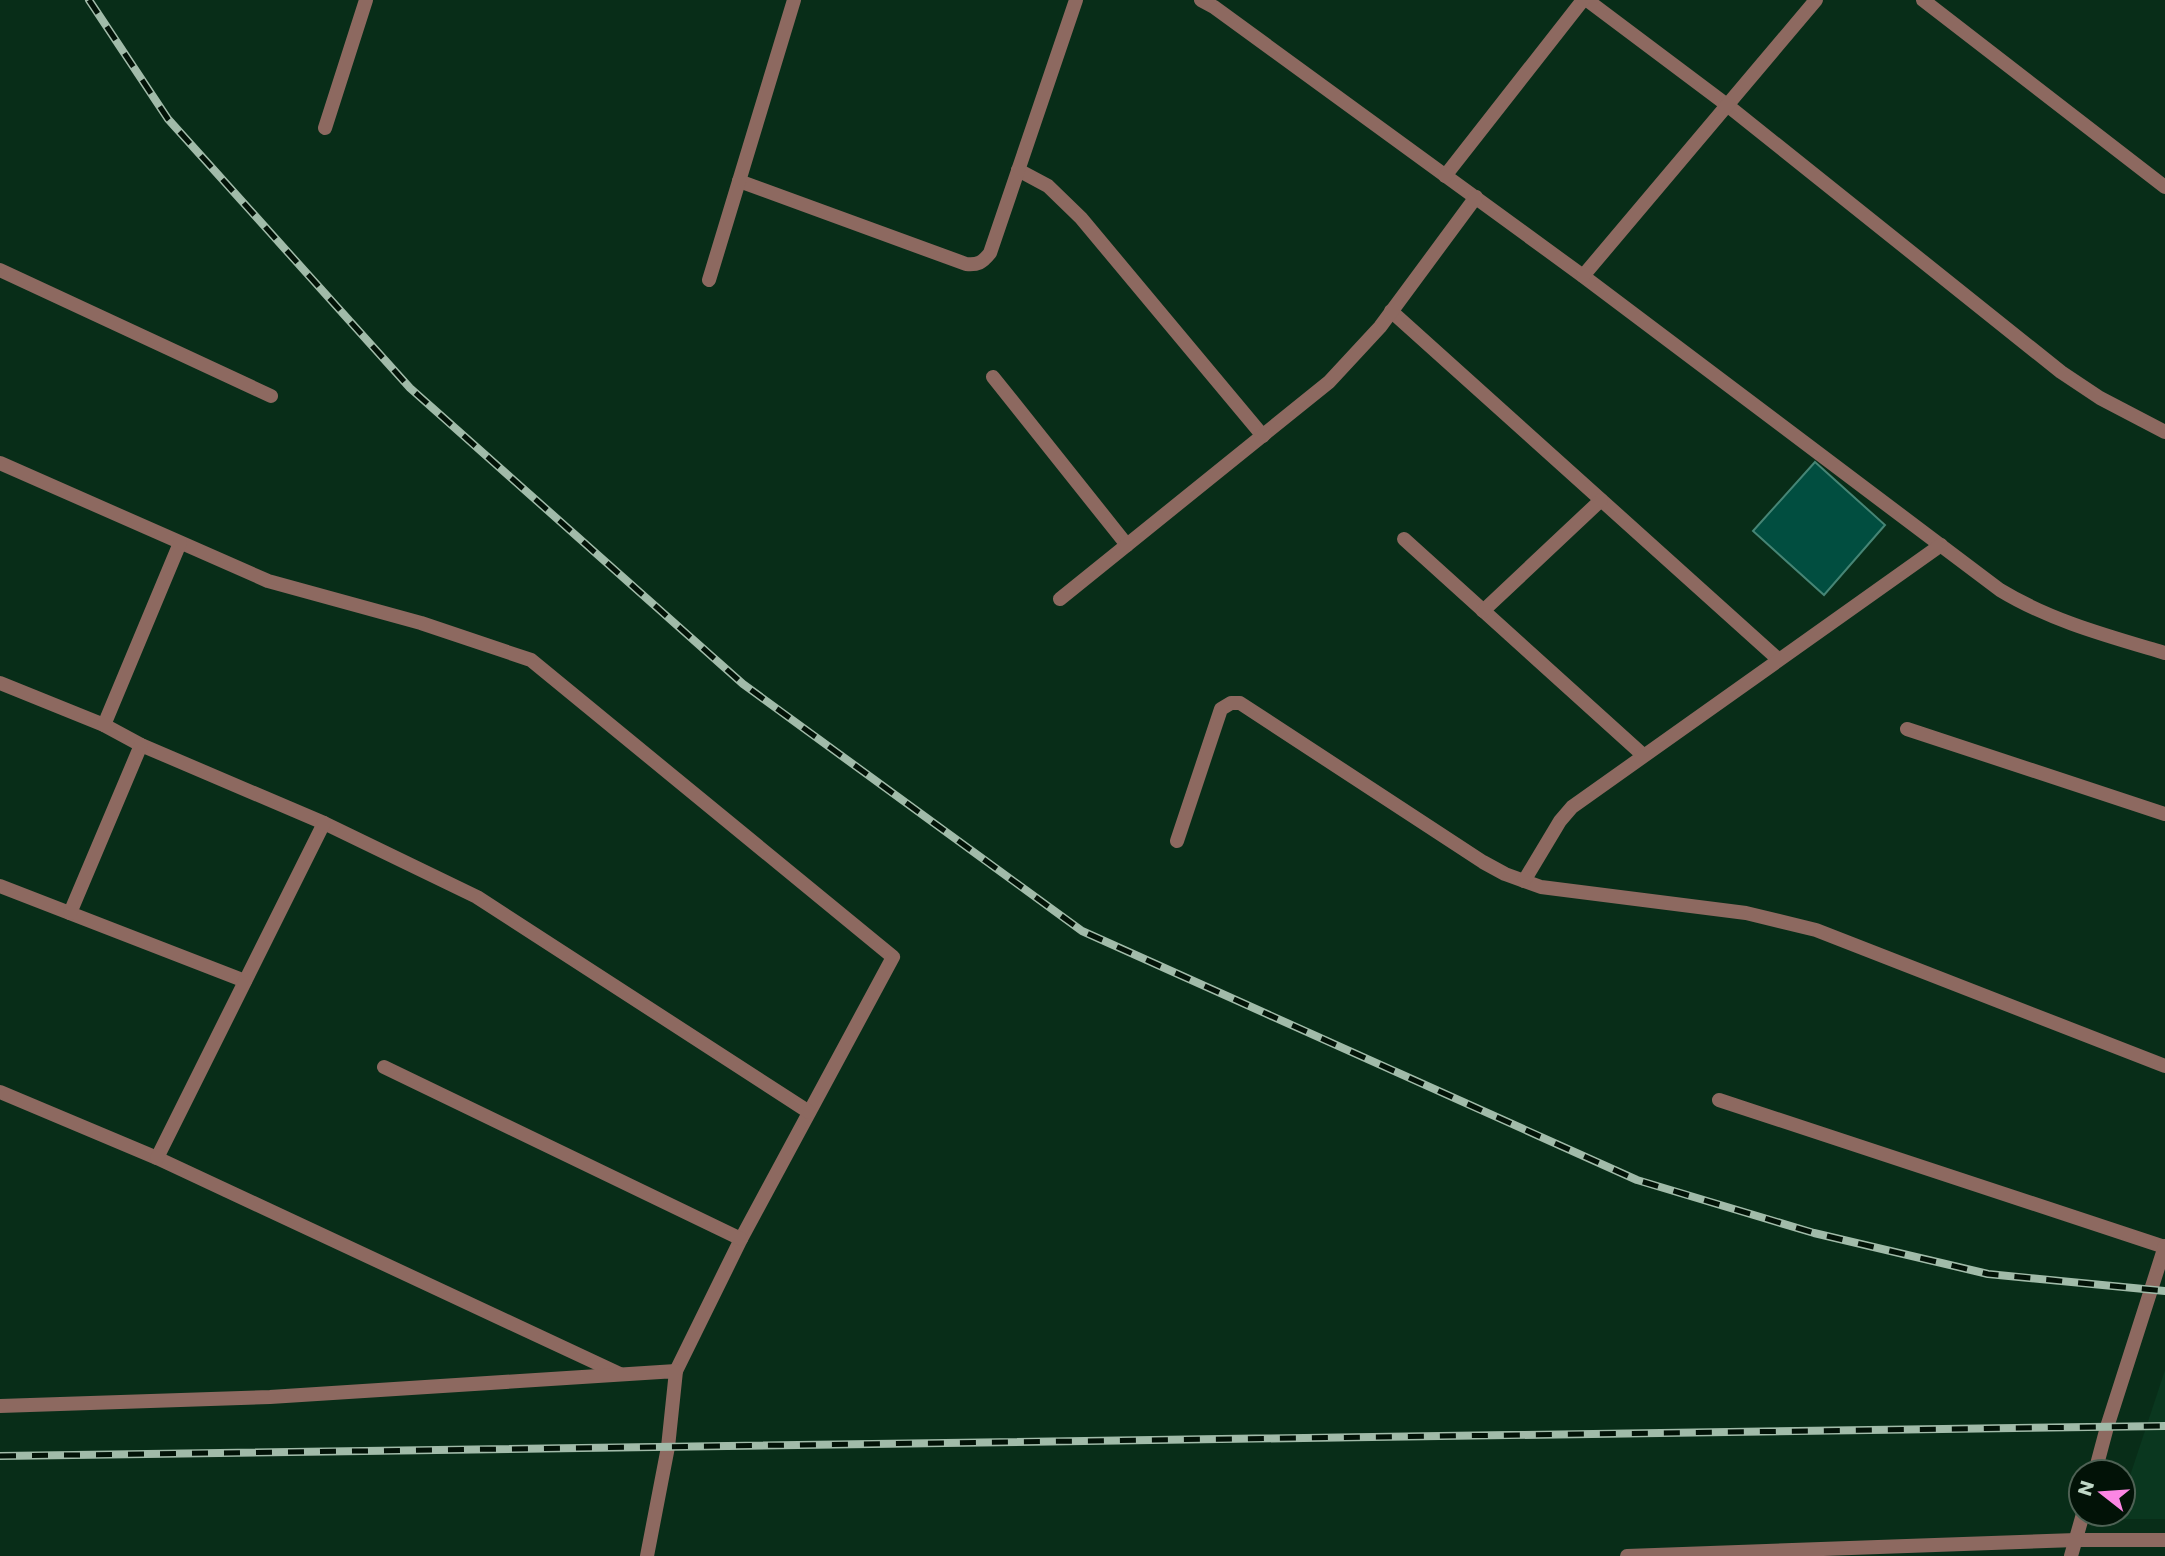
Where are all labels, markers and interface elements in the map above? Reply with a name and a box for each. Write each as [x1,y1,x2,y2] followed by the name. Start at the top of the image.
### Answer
[2067,1458,2137,1528] north arrow
[2071,1477,2101,1499] text: N

